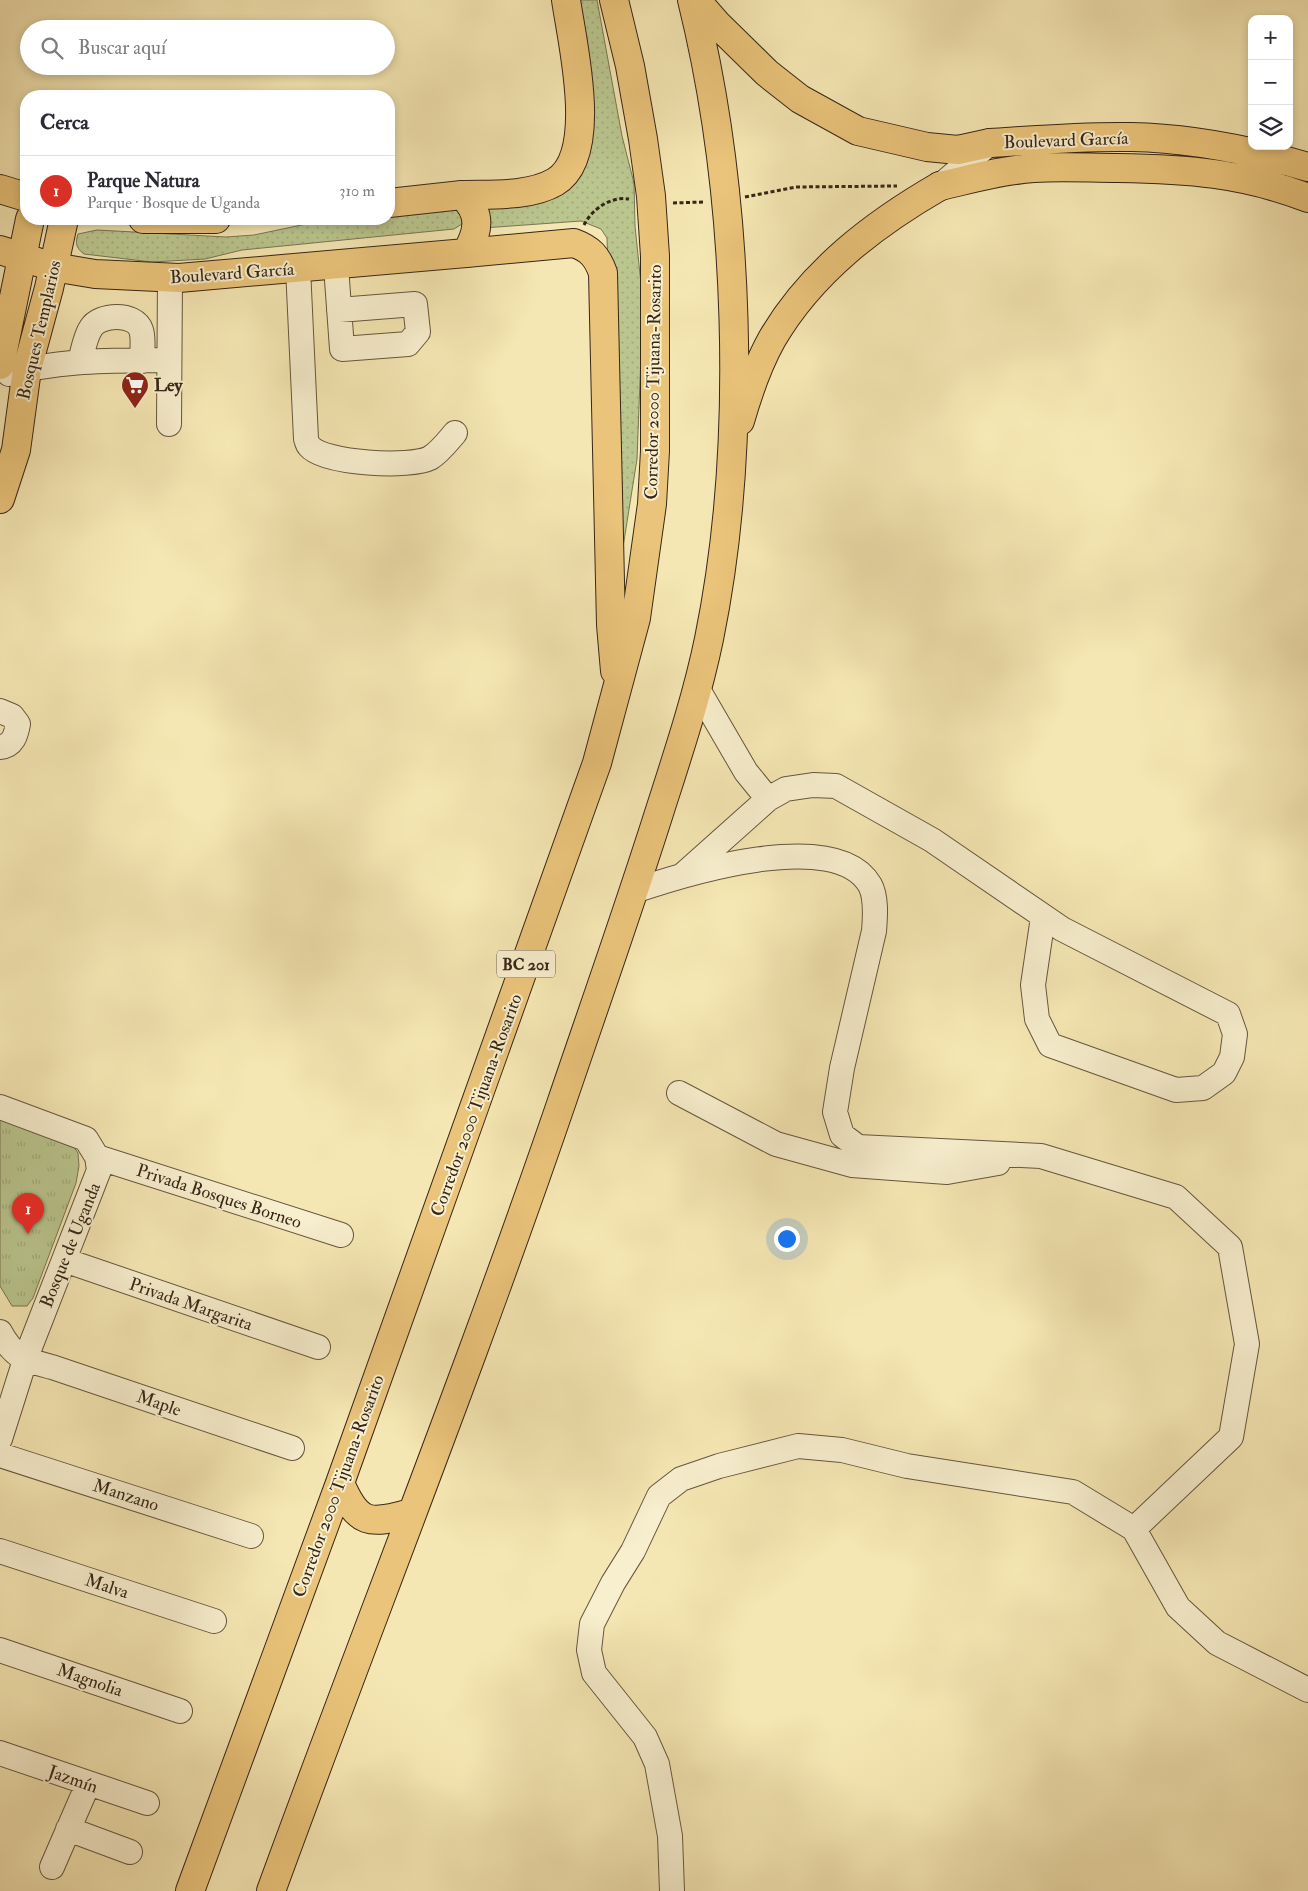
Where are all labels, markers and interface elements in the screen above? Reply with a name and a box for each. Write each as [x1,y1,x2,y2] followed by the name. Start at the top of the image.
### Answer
[1248,15,1293,150] map controls
[1248,15,1293,60] button: +
[20,20,395,75] search box
[38,34,66,62] icon: search
[78,36,166,60] text: Buscar aquí
[1248,60,1293,105] button: −
[1248,105,1293,150] button: layers
[40,109,89,136] text: Cerca
[1003,127,1129,154] street label: Boulevard García
[87,169,200,193] text: Parque Natura
[53,181,59,201] text: 1
[339,181,375,201] text: 310 m
[87,193,260,213] text: Parque · Bosque de Uganda
[12,258,67,402] street label: Bosques Templarios
[169,258,296,289] street label: Boulevard García
[640,264,667,500] street label: Corredor 2000 Tijuana-Rosarito
[120,370,150,409] supermarket icon: Ley
[154,374,184,397] place label: Ley
[497,951,555,978] road number: BC 201
[425,990,528,1220] street label: Corredor 2000 Tijuana-Rosarito
[133,1159,305,1234] street label: Privada Bosques Borneo
[35,1179,106,1311] street label: Bosque de Uganda
[12,1193,44,1234] pin: 1
[774,1226,800,1252] your location
[126,1273,256,1337] street label: Privada Margarita
[287,1371,390,1601] street label: Corredor 2000 Tijuana-Rosarito
[133,1385,185,1422] street label: Maple
[90,1474,162,1517] street label: Manzano
[82,1569,132,1604] street label: Malva
[54,1658,126,1703] street label: Magnolia
[44,1760,101,1799] street label: Jazmín

